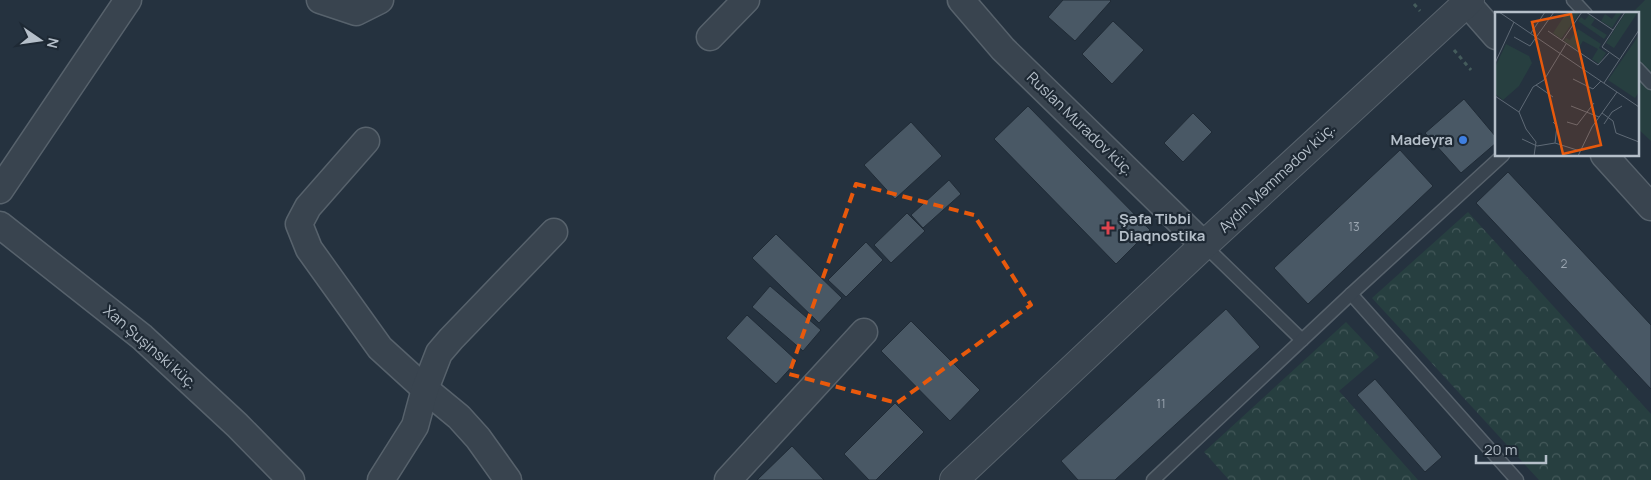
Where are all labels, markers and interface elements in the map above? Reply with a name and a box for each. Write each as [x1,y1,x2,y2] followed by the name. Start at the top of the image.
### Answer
[1495,12,1638,156] inset map
[15,15,65,65] north arrow
[43,36,64,50] text: N
[1022,67,1138,180] street label: Ruslan Muradov küç.
[1214,118,1340,237] street label: Aydın Məmmədov küç.
[1391,129,1453,150] place label: Madeyra
[1457,134,1469,146] marker: Madeyra
[1119,208,1205,246] place label: Şəfa Tibbi Diaqnostika
[1348,218,1360,235] house number: 13
[1101,221,1115,235] marker: Şəfa Tibbi Diaqnostika
[1561,255,1568,272] house number: 2
[99,300,202,393] street label: Xan Şuşinski küç.
[1156,395,1166,412] house number: 11
[1476,432,1546,464] scale bar
[1484,439,1517,460] text: 20 m

